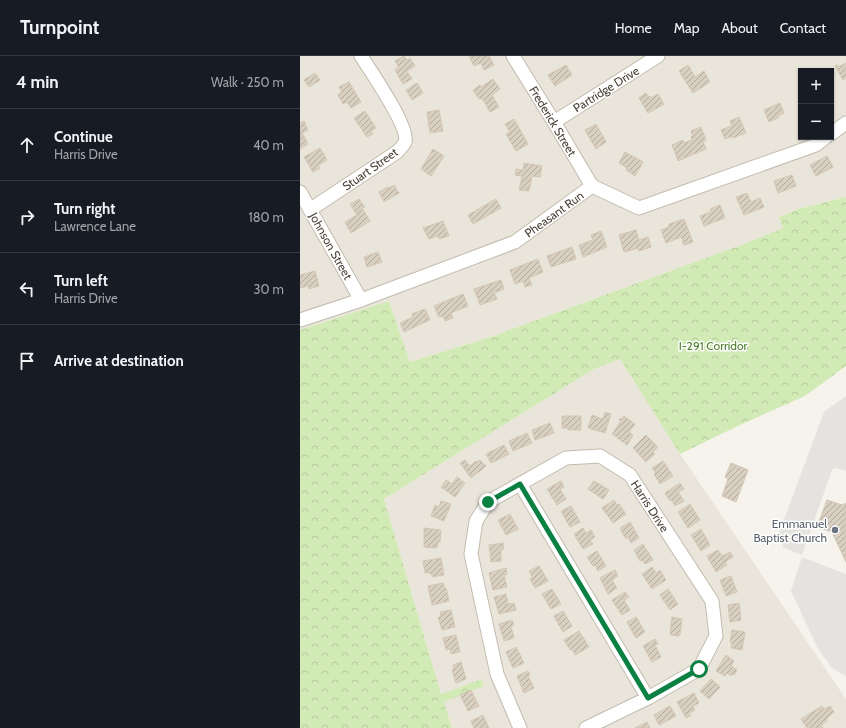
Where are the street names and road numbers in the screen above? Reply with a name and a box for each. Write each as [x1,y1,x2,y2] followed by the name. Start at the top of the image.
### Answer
[570,63,642,115] street label: Partridge Drive
[526,83,580,159] street label: Frederick Street
[339,144,401,194] street label: Stuart Street
[522,187,587,240] street label: Pheasant Run
[306,209,356,282] street label: Johnson Street
[628,477,672,535] street label: Harris Drive

